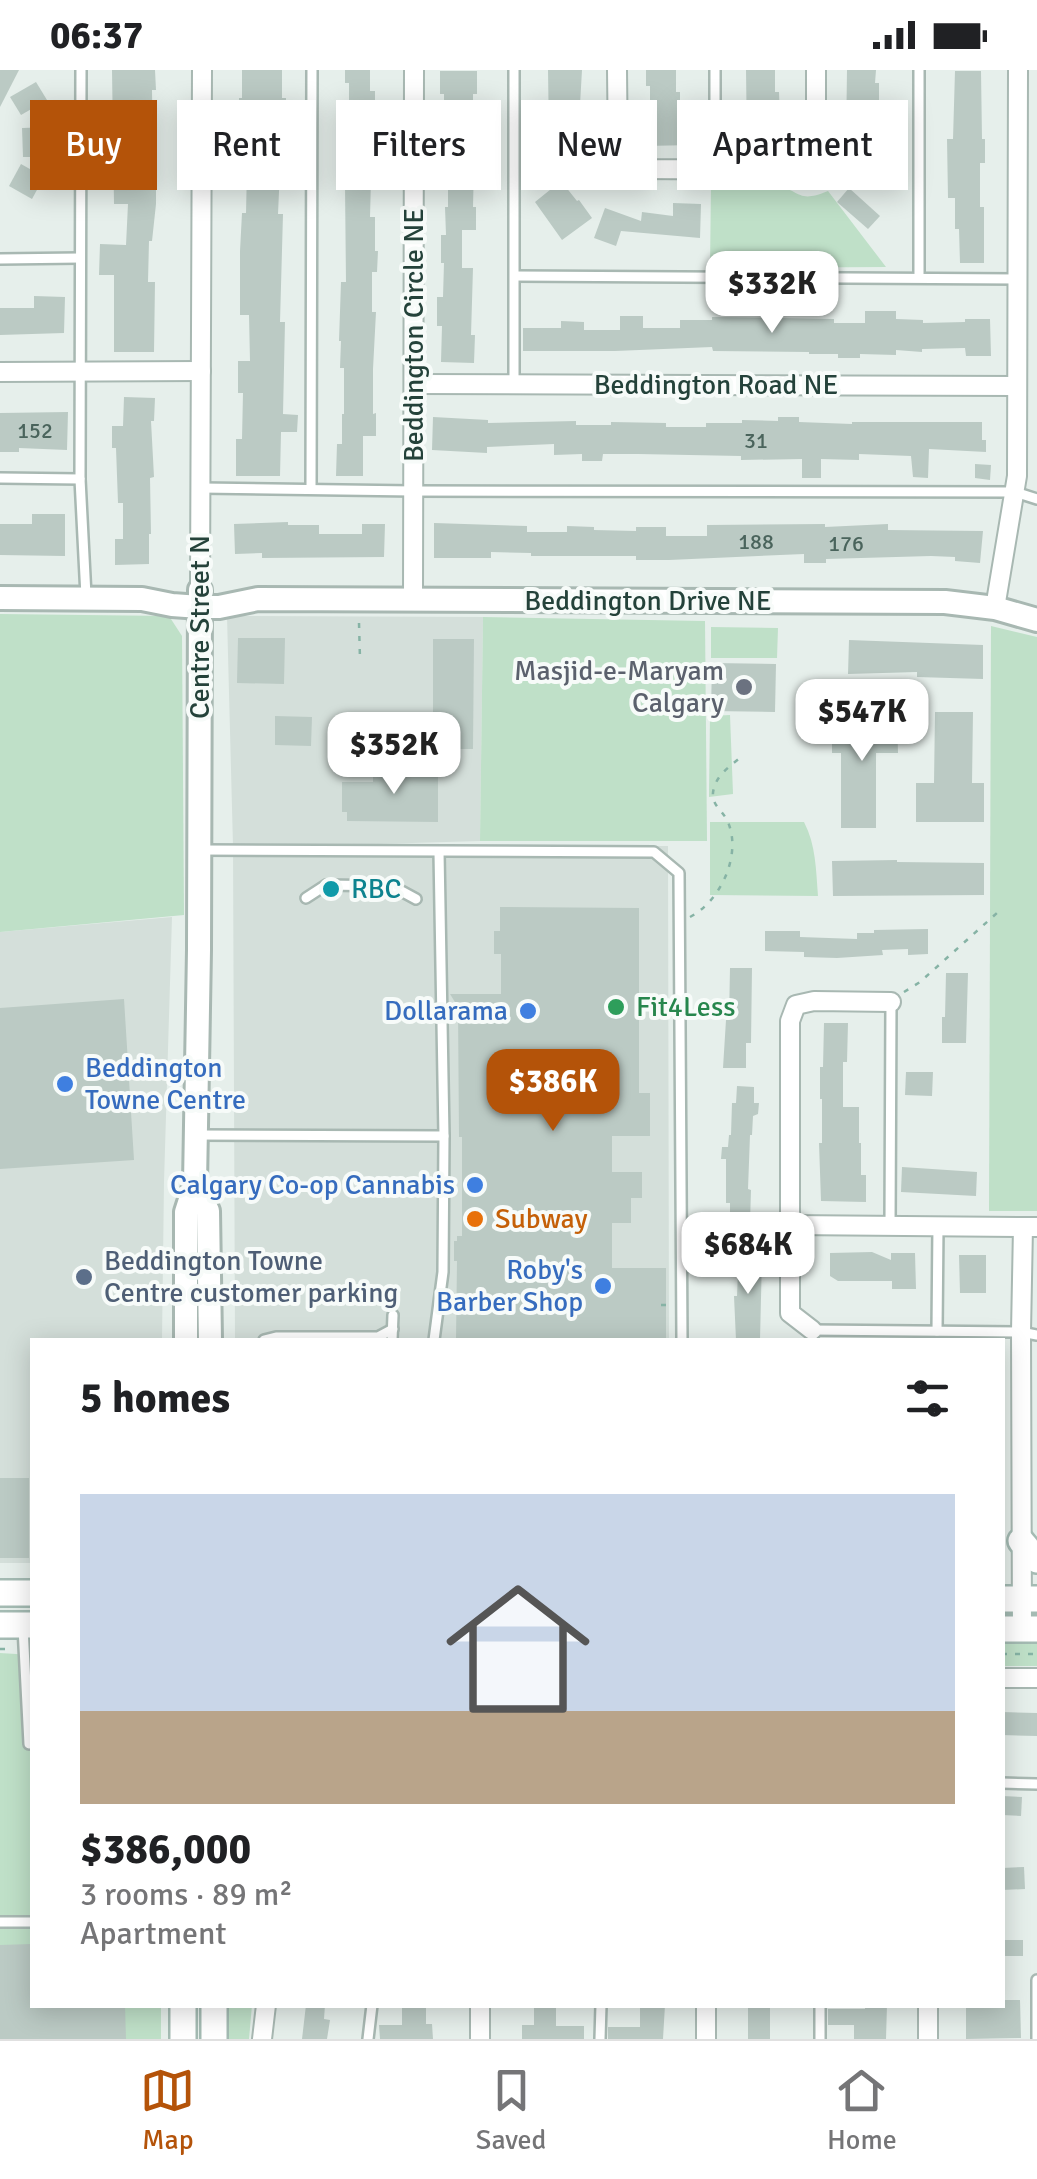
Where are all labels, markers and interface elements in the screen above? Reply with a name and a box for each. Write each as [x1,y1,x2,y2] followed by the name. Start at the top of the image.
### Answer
[50,12,143,59] text: 06:37
[30,100,157,190] chip: Buy
[177,100,316,190] chip: Rent
[336,100,501,190] chip: Filters
[521,100,657,190] chip: New
[677,100,908,190] chip: Apartment
[397,208,431,462] street label: Beddington Circle NE
[702,251,842,336] pin: $332K
[728,264,816,303] text: $332K
[594,368,838,402] street label: Beddington Road NE
[17,417,53,444] house number: 152
[744,427,768,454] house number: 31
[738,528,774,555] house number: 188
[828,530,864,557] house number: 176
[183,535,217,719] street label: Centre Street N
[524,584,772,618] street label: Beddington Drive NE
[514,654,724,720] place label: Masjid-e-Maryam Calgary
[733,676,755,698] marker: Masjid-e-Maryam Calgary
[792,679,932,764] pin: $547K
[818,692,906,731] text: $547K
[324,712,464,797] pin: $352K
[350,725,438,764] text: $352K
[351,872,401,906] place label: RBC
[320,878,342,900] marker: RBC
[636,990,735,1024] place label: Fit4Less
[384,994,508,1028] place label: Dollarama
[605,996,627,1018] marker: Fit4Less
[517,1000,539,1022] marker: Dollarama
[483,1049,623,1134] pin: $386K
[85,1051,246,1117] place label: Beddington Towne Centre
[509,1062,597,1101] text: $386K
[54,1073,76,1095] marker: Beddington Towne Centre
[170,1168,455,1202] place label: Calgary Co-op Cannabis
[464,1174,486,1196] marker: Calgary Co-op Cannabis
[495,1202,588,1236] place label: Subway
[464,1208,486,1230] marker: Subway
[678,1212,818,1297] pin: $684K
[704,1225,792,1264] text: $684K
[104,1244,398,1310] place label: Beddington Towne Centre customer parking
[436,1253,583,1319] place label: Roby's Barber Shop
[73,1266,95,1288] marker: Beddington Towne Centre customer parking
[592,1275,614,1297] marker: Roby's Barber Shop
[900,1371,955,1426] icon: filters
[80,1373,230,1424] text: 5 homes
[428,1559,608,1739] icon: home
[80,1824,251,1875] text: $386,000
[80,1875,293,1914] text: 3 rooms · 89 m²
[80,1914,227,1953] text: Apartment
[140,2063,195,2157] tab: Map
[476,2063,546,2157] tab: Saved
[827,2063,897,2157] tab: Home

